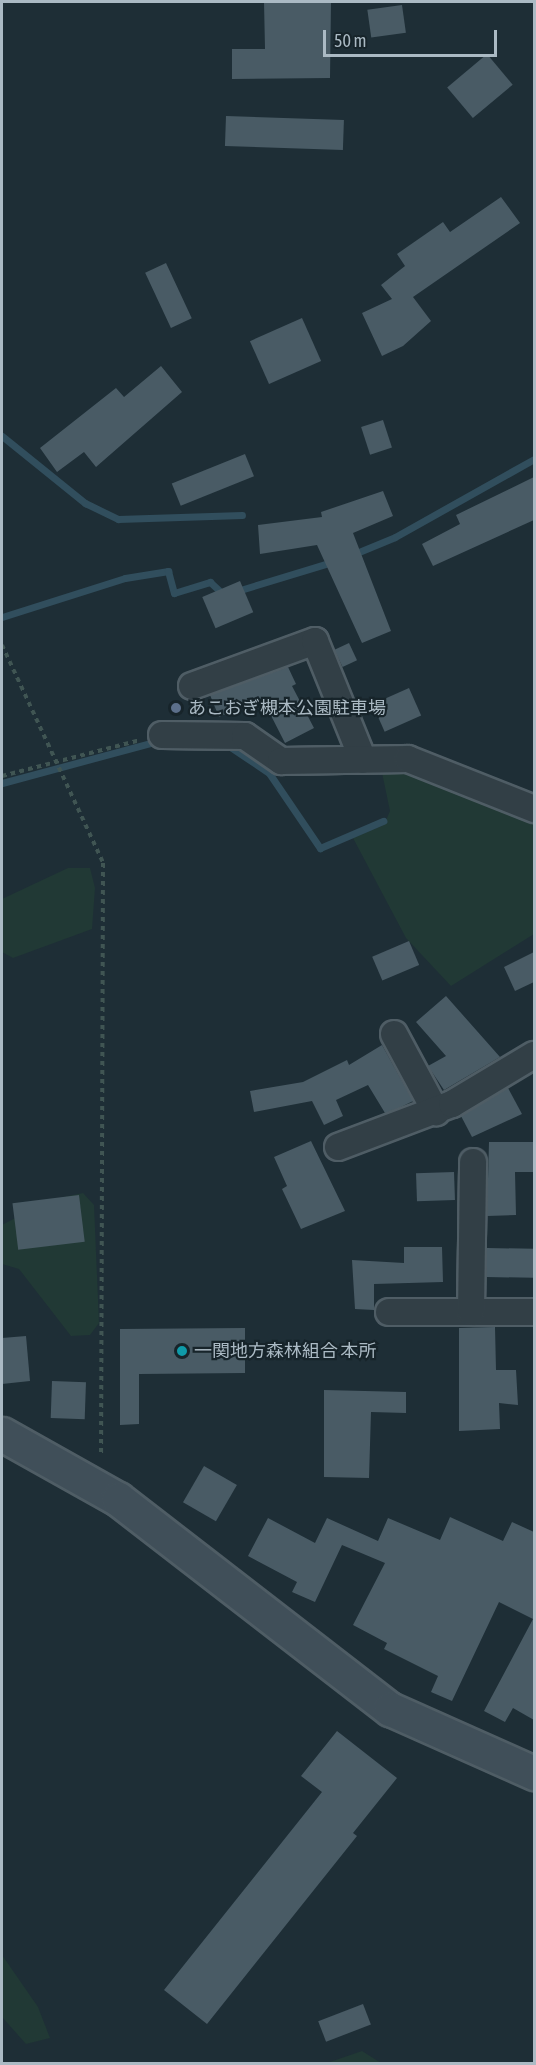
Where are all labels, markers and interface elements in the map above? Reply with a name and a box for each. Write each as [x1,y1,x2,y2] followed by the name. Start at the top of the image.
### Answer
[326,18,500,56] scale bar
[334,30,366,51] text: 50 m
[188,697,386,719] place label: あこおぎ槻本公園駐車場
[169,701,183,715] marker: あこおぎ槻本公園駐車場
[194,1340,376,1362] place label: 一関地方森林組合 本所
[175,1344,189,1358] marker: 一関地方森林組合 本所

